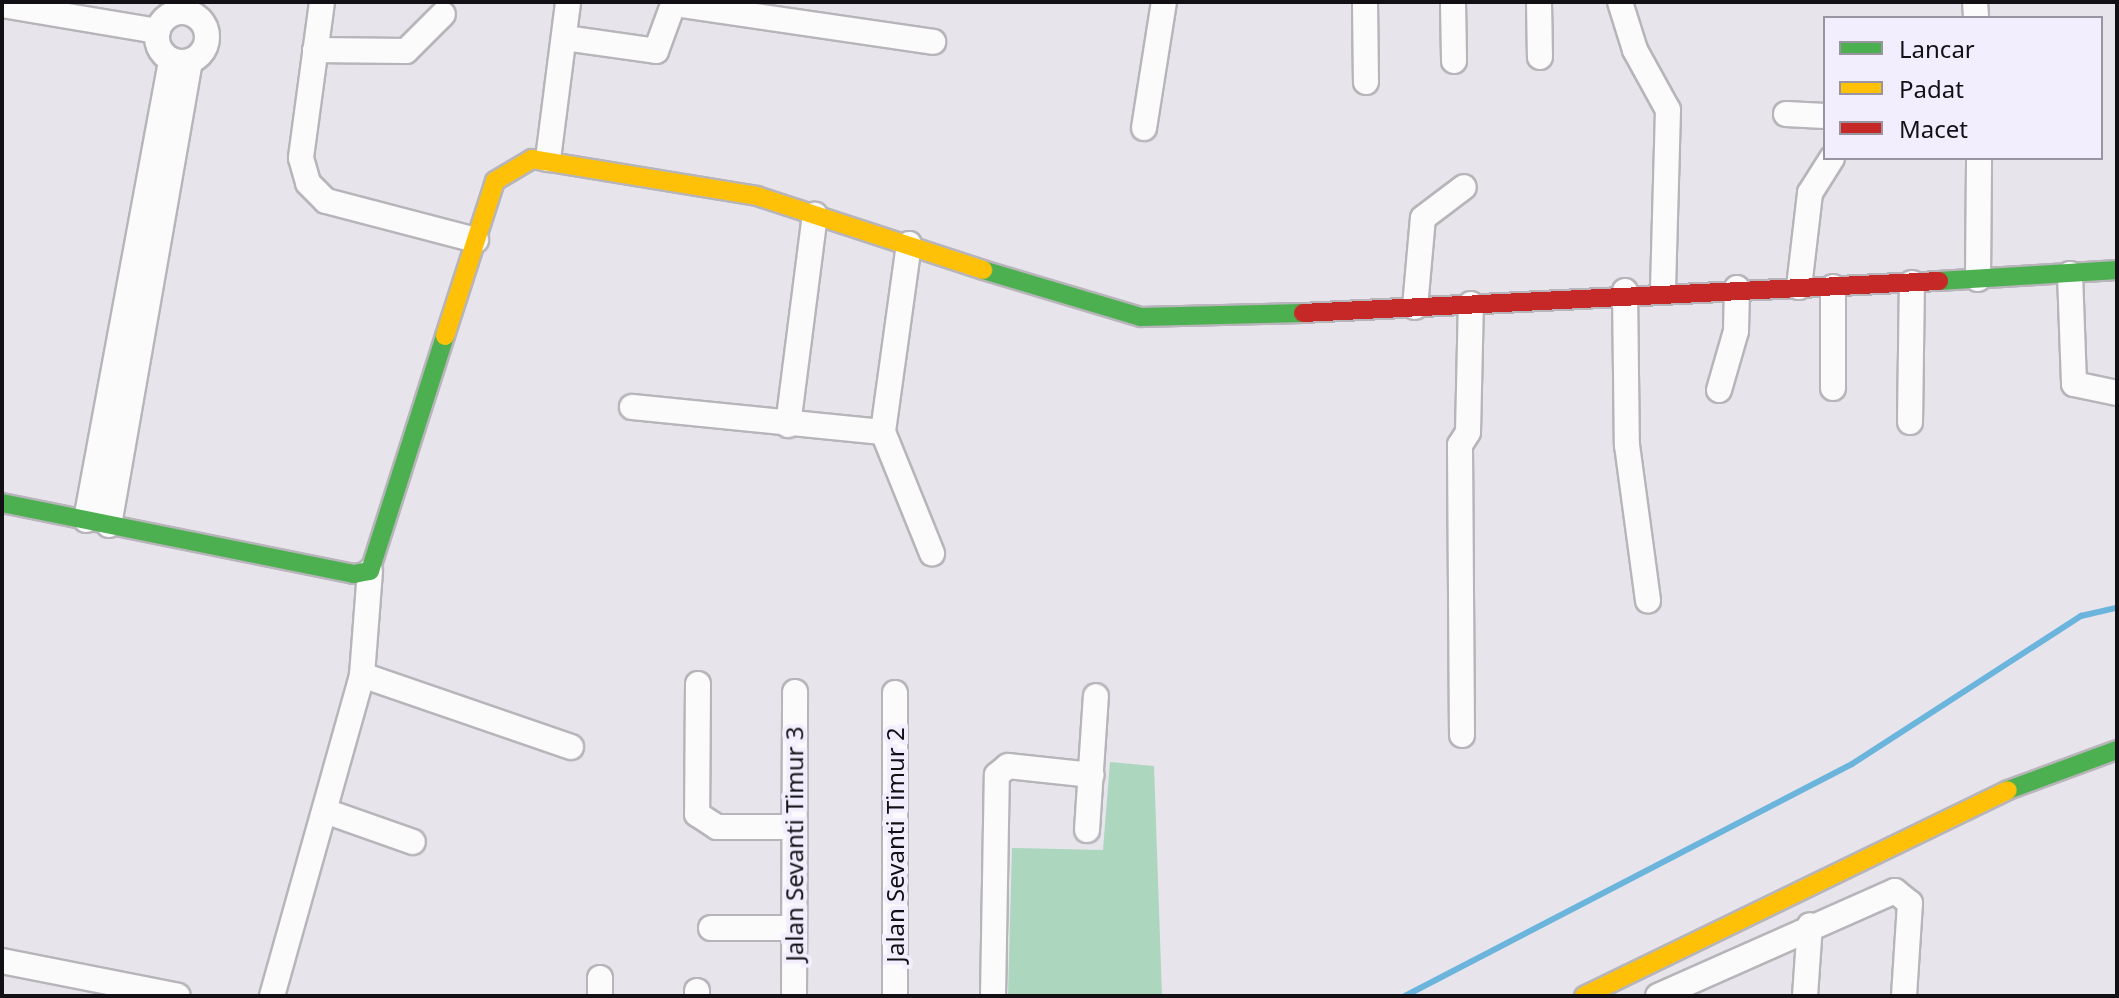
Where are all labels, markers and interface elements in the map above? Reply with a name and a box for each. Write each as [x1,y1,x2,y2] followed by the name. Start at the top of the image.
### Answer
[1823,16,2103,160] legend
[1899,32,1975,65] text: Lancar
[1899,72,1964,105] text: Padat
[1899,112,1968,145] text: Macet
[780,726,808,962] street label: Jalan Sevanti Timur 3
[881,727,909,963] street label: Jalan Sevanti Timur 2

